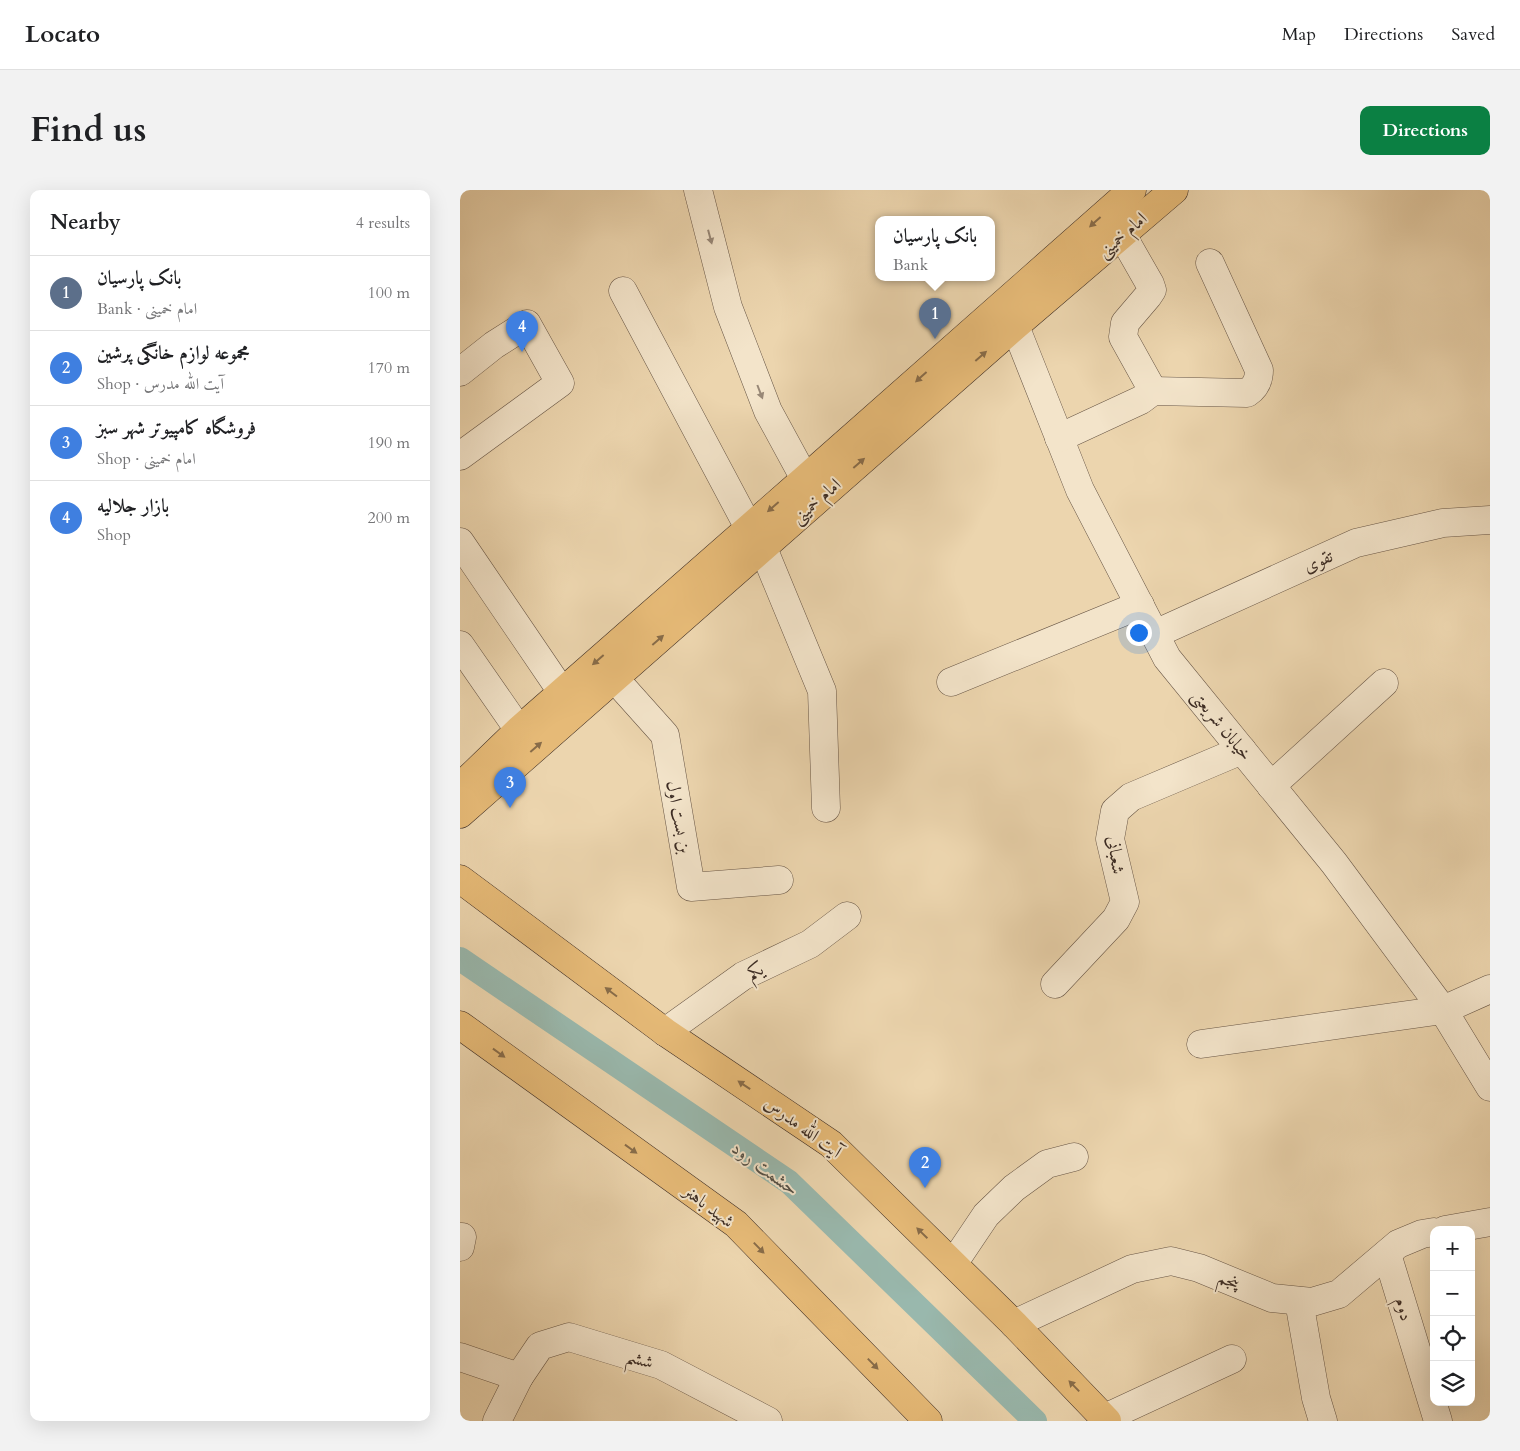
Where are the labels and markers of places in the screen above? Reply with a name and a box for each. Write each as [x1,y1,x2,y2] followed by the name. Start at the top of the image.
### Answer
[919,298,951,339] pin: 1
[506,311,538,352] pin: 4
[494,767,526,808] pin: 3
[909,1147,941,1188] pin: 2

